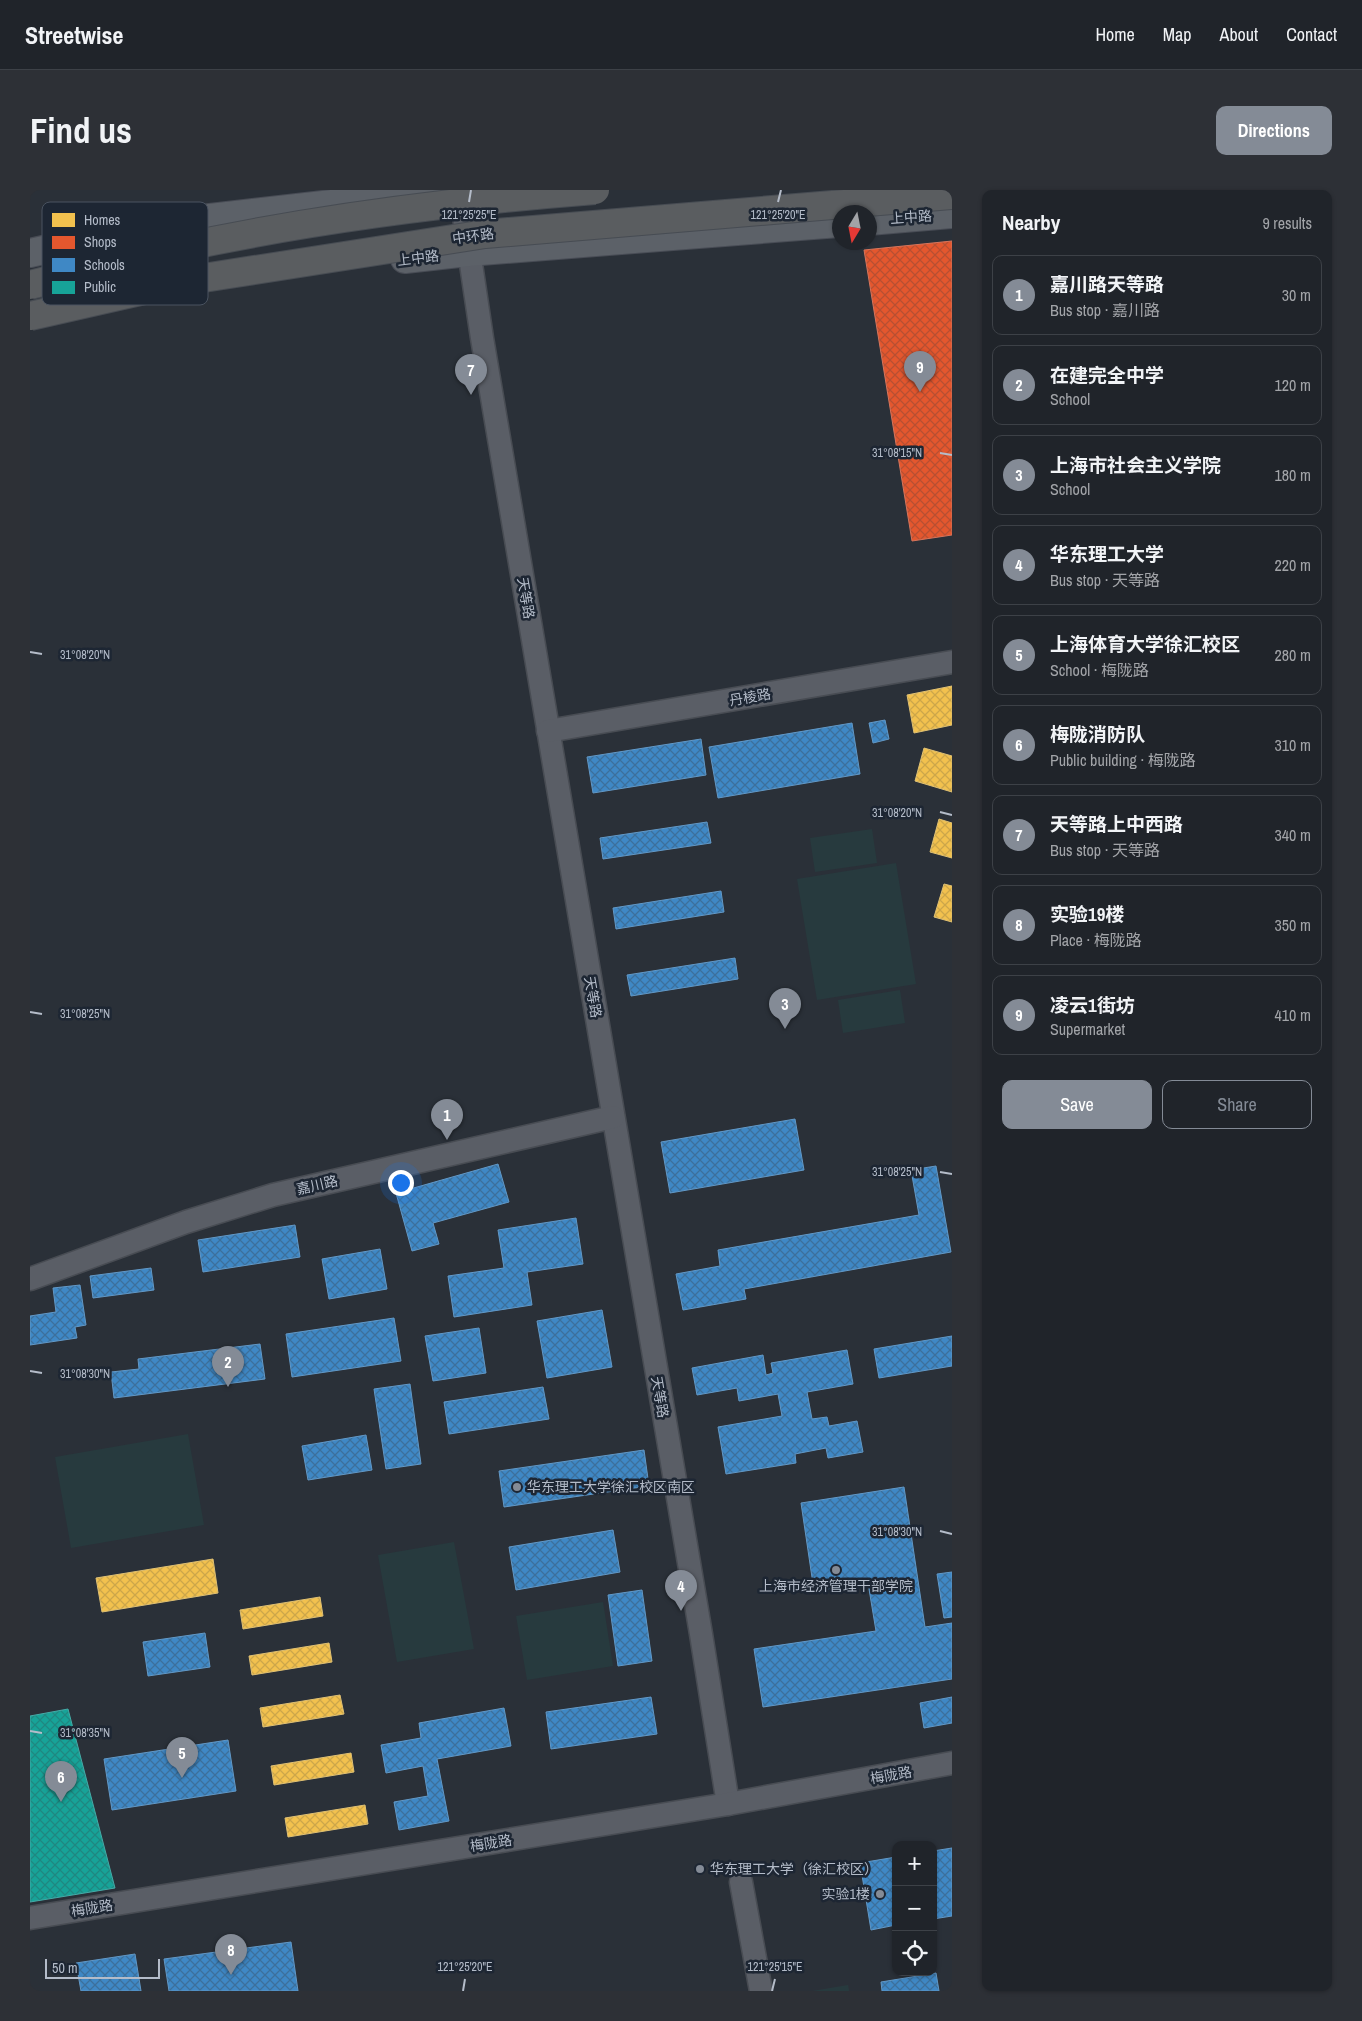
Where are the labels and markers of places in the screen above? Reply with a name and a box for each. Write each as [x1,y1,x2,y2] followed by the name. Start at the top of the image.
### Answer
[904,351,936,392] pin: 9
[455,354,487,395] pin: 7
[769,988,801,1029] pin: 3
[431,1099,463,1140] pin: 1
[212,1346,244,1387] pin: 2
[527,1478,695,1496] place label: 华东理工大学徐汇校区南区
[511,1481,523,1493] marker: 华东理工大学徐汇校区南区
[830,1564,842,1576] marker: 上海市经济管理干部学院
[665,1570,697,1611] pin: 4
[759,1577,913,1595] place label: 上海市经济管理干部学院
[166,1737,198,1778] pin: 5
[45,1761,77,1802] pin: 6
[710,1860,878,1878] place label: 华东理工大学（徐汇校区）
[694,1863,706,1875] marker: 华东理工大学（徐汇校区）
[822,1885,870,1903] place label: 实验1楼
[874,1888,886,1900] marker: 实验1楼
[215,1934,247,1975] pin: 8

